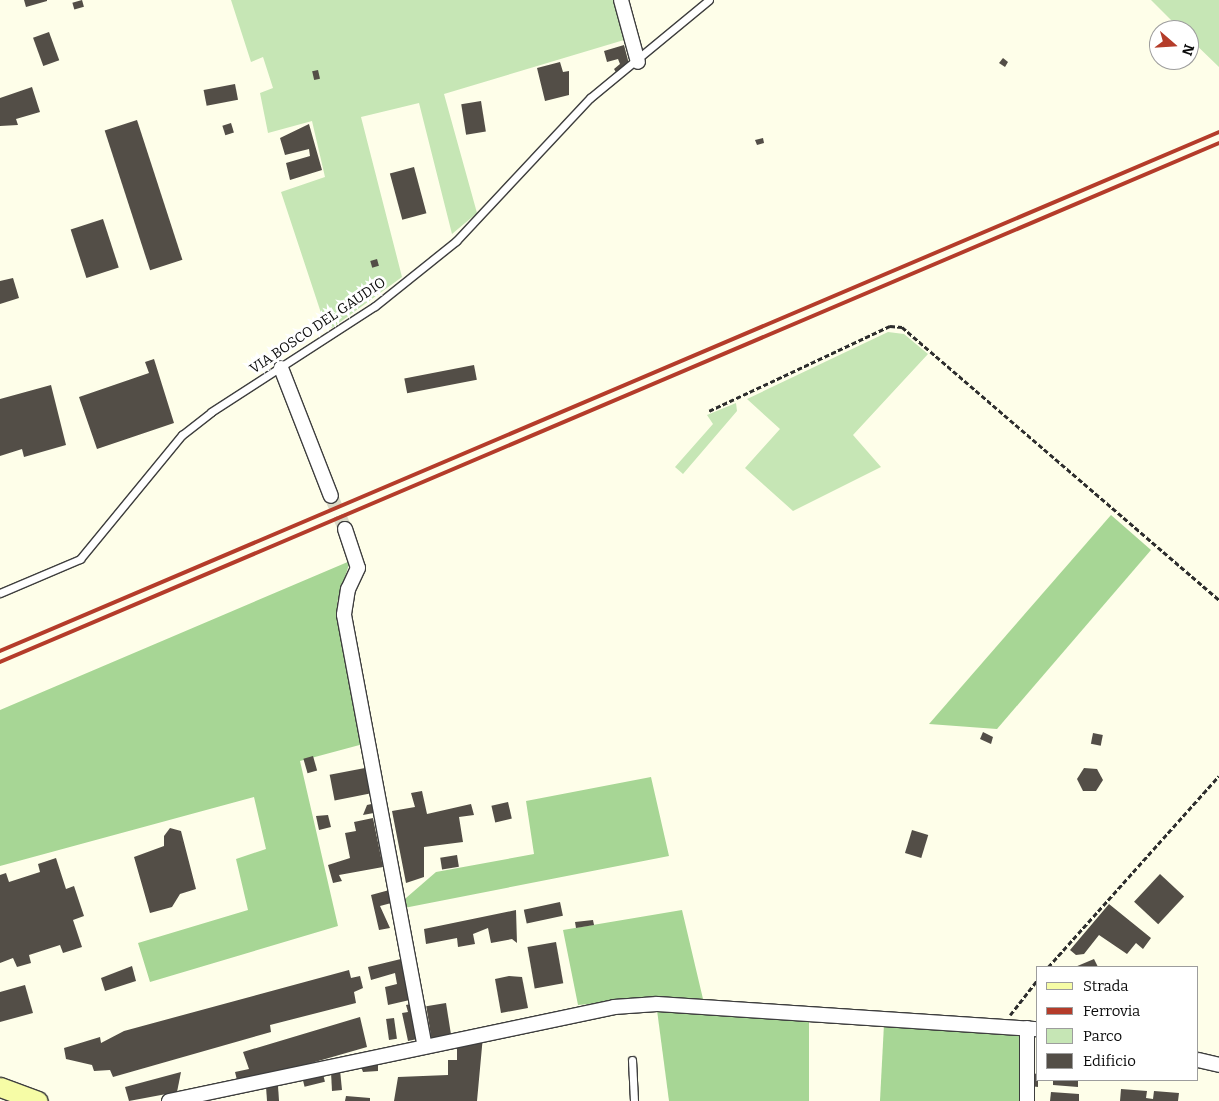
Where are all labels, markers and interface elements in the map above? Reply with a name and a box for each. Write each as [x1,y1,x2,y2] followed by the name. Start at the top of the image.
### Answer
[1149,20,1199,70] north arrow
[1178,42,1198,58] text: N
[247,274,389,378] street label: VIA BOSCO DEL GAUDIO
[1036,966,1199,1081] legend
[1083,977,1129,995] text: Strada
[1083,1002,1140,1020] text: Ferrovia
[1083,1027,1122,1045] text: Parco
[1083,1052,1136,1070] text: Edificio

